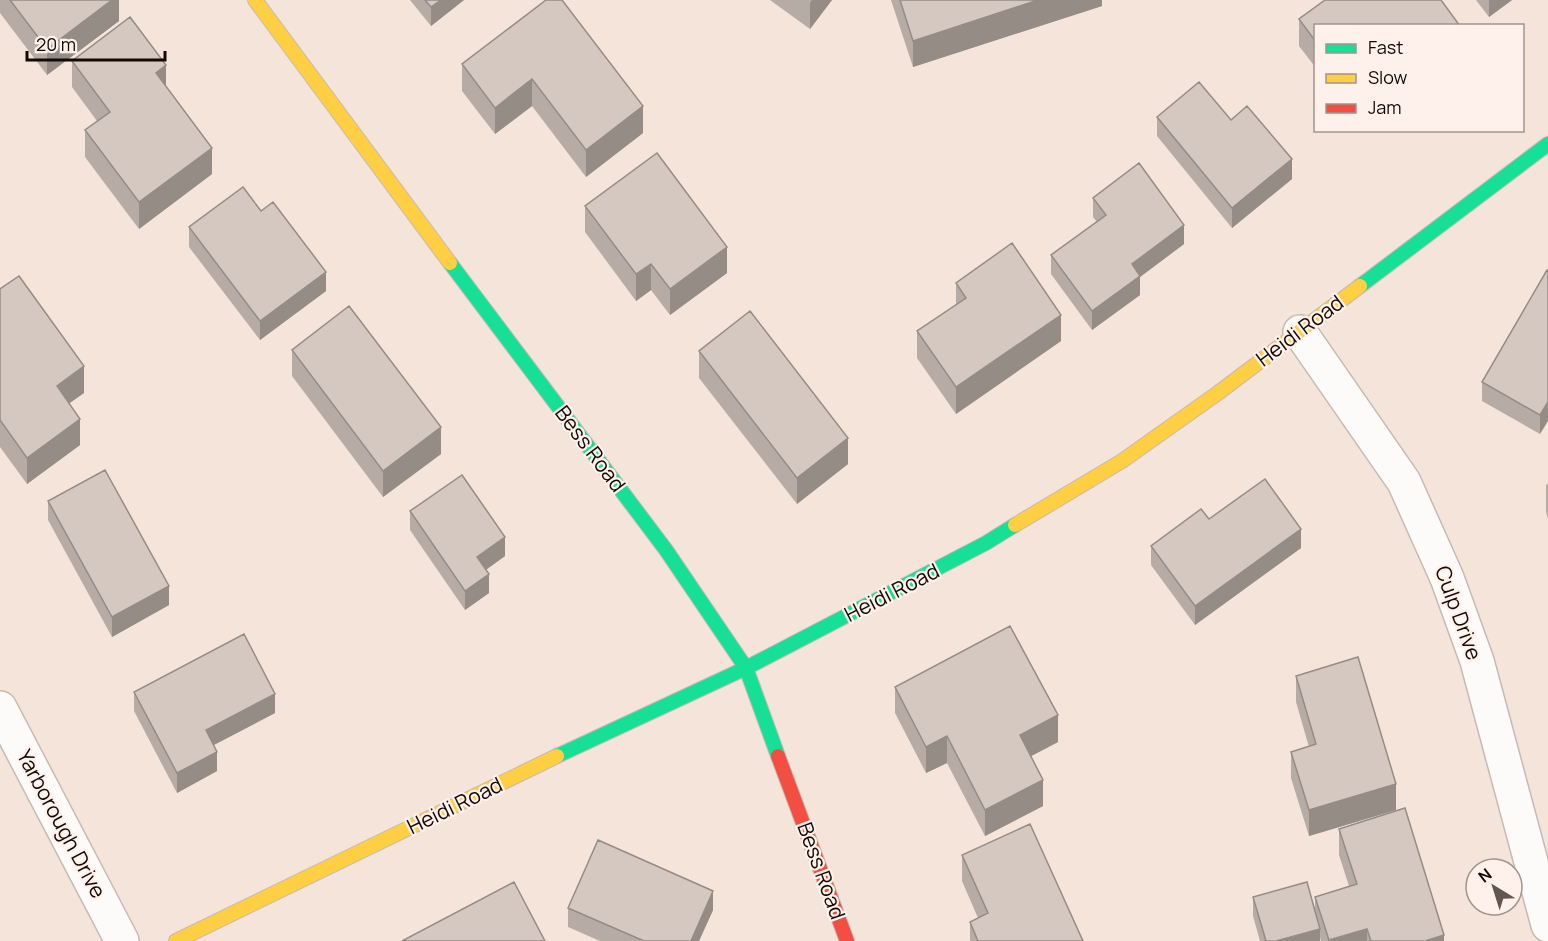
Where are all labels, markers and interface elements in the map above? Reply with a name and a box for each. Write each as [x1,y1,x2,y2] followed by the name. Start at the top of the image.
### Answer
[27,24,165,62] scale bar
[1314,24,1524,132] legend
[36,32,76,56] text: 20 m
[1368,35,1403,59] text: Fast
[1368,65,1408,89] text: Slow
[1368,95,1402,119] text: Jam
[1250,288,1349,372] street label: Heidi Road
[549,400,632,497] street label: Bess Road
[839,556,944,628] street label: Heidi Road
[1429,562,1489,664] street label: Culp Drive
[11,744,113,903] street label: Yarborough Drive
[402,770,507,840] street label: Heidi Road
[791,818,852,923] street label: Bess Road
[1464,857,1524,917] north arrow
[1473,863,1496,887] text: N

